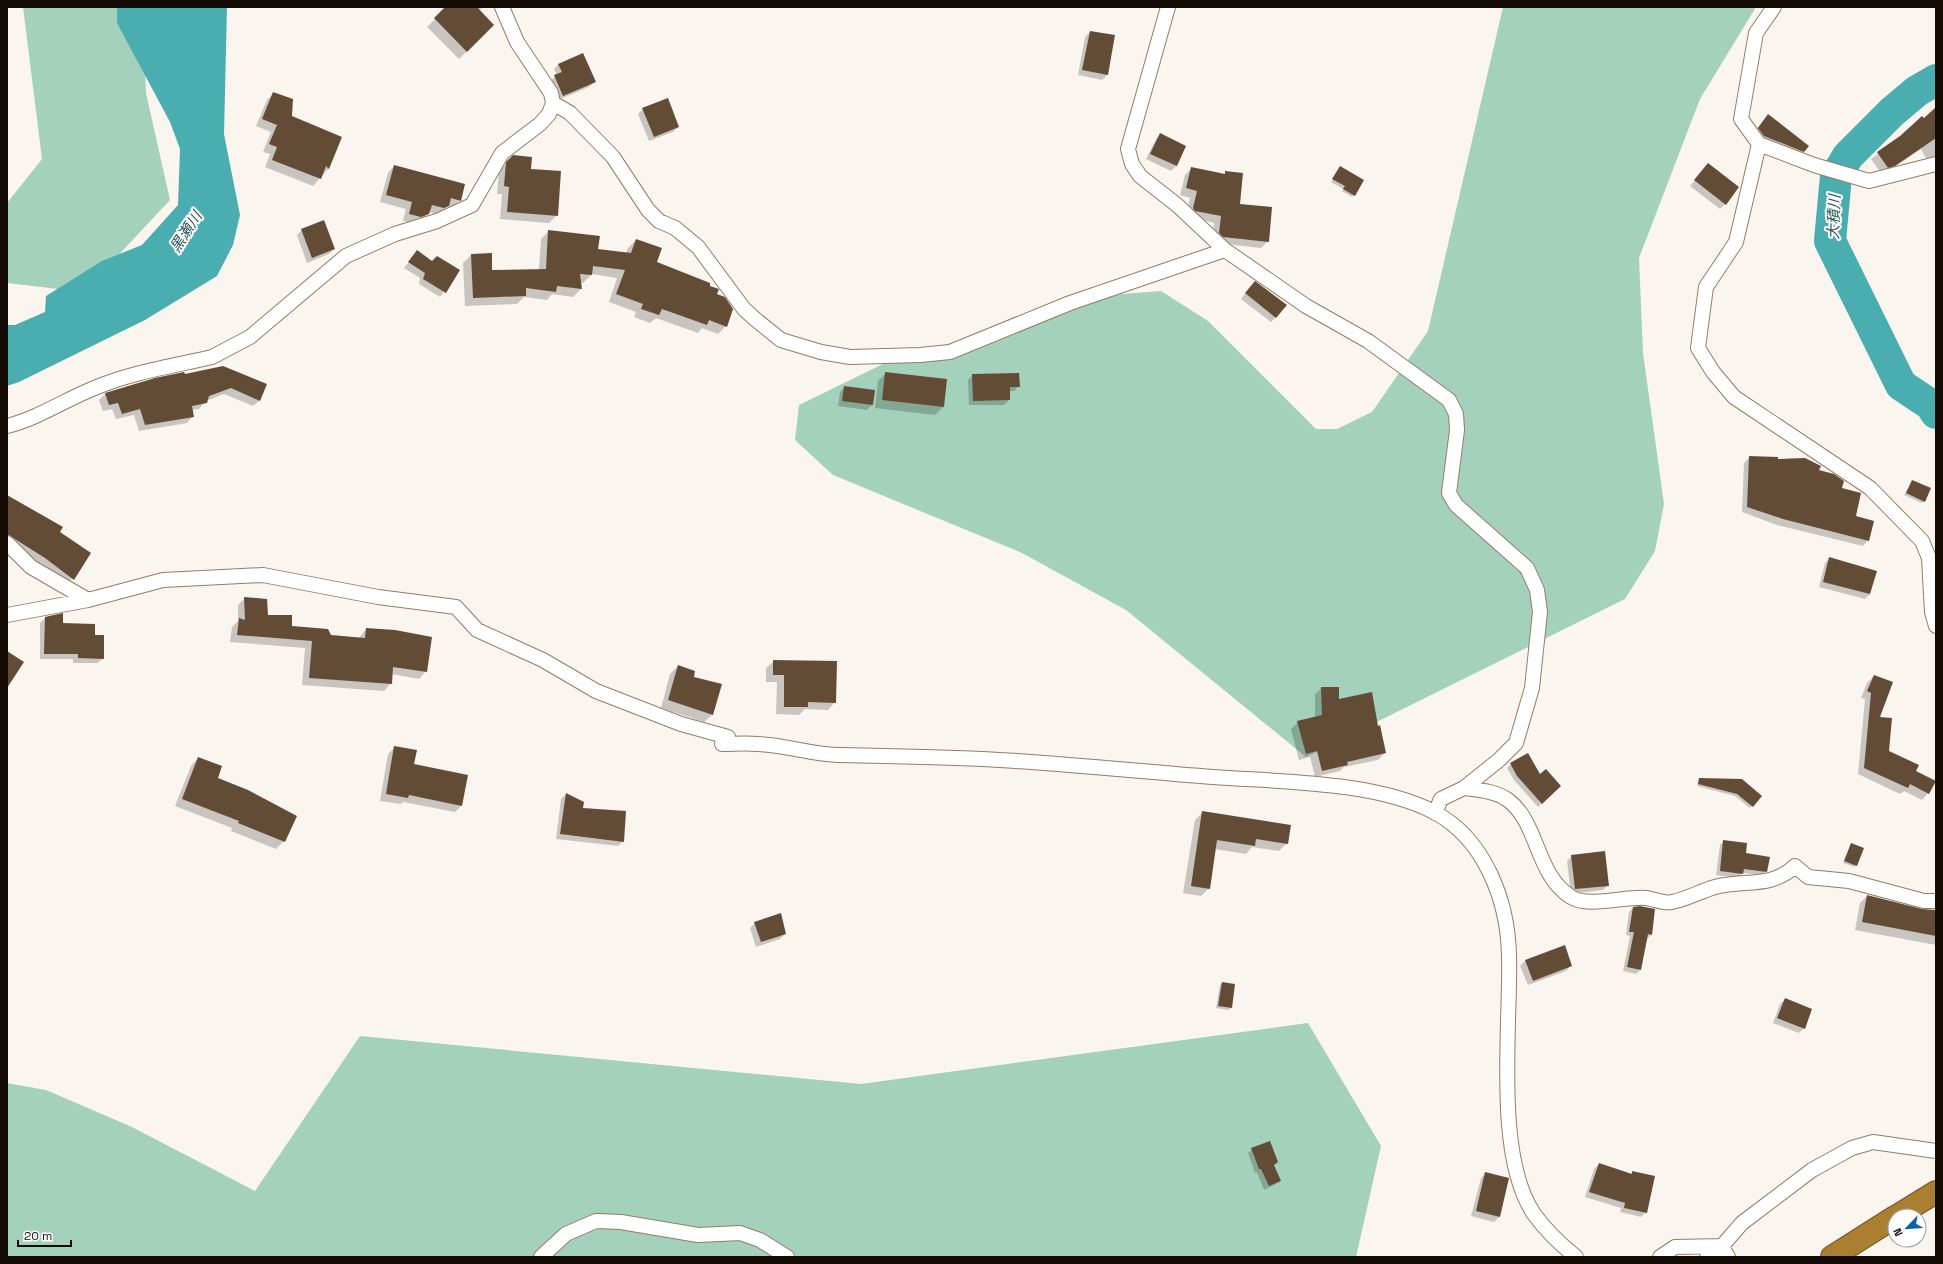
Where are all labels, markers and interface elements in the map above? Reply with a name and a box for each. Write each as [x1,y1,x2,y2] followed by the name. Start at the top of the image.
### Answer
[1823,192,1844,240] water label: 大積川
[165,206,207,256] water label: 黒瀬川
[1887,1208,1927,1248] north arrow
[18,1222,71,1248] scale bar
[1890,1226,1906,1239] text: N
[24,1228,52,1244] text: 20 m

